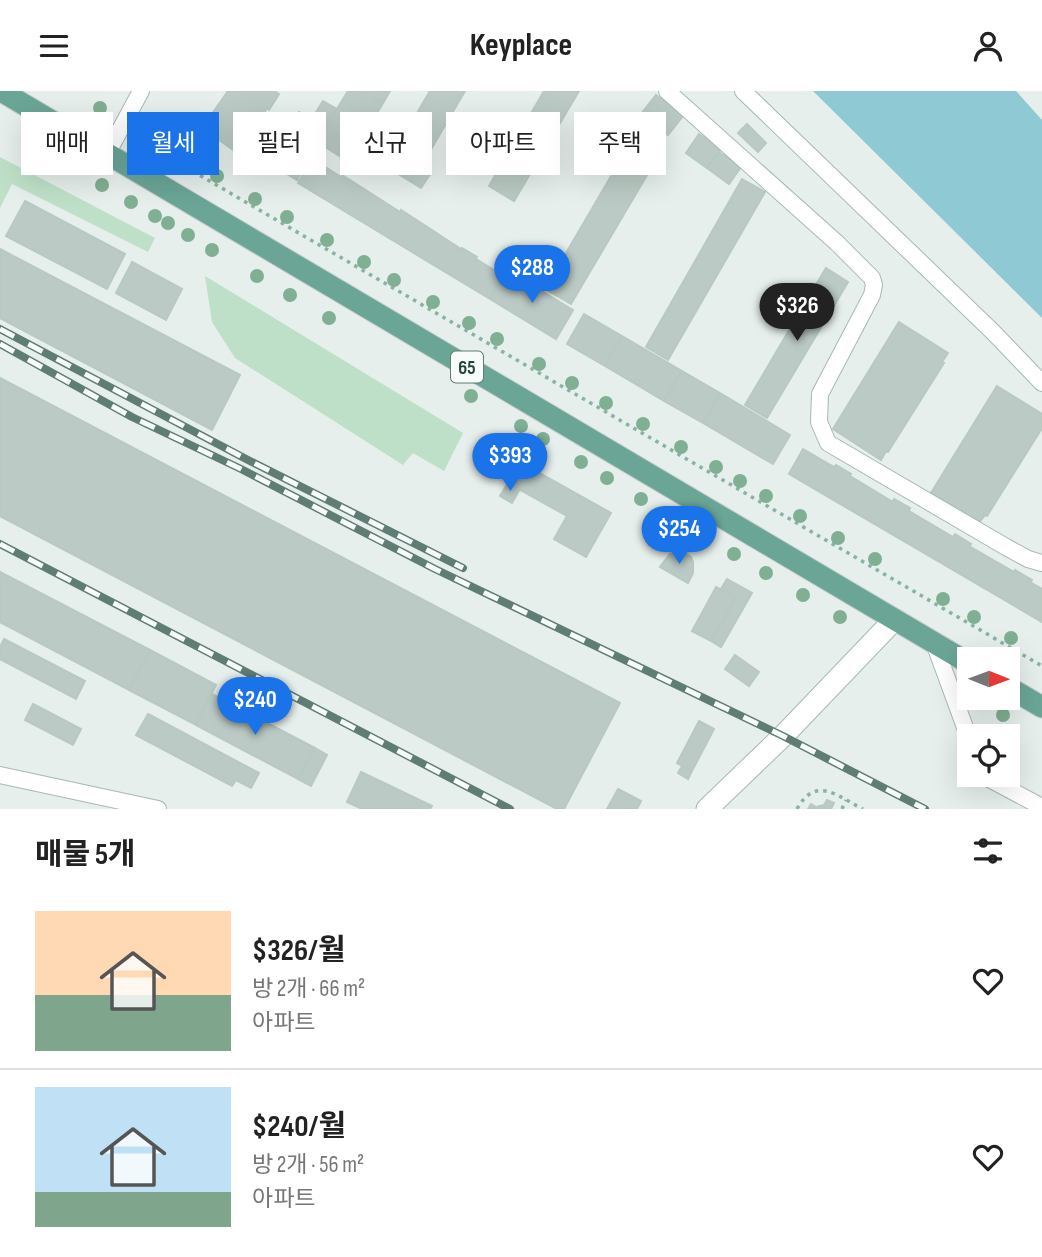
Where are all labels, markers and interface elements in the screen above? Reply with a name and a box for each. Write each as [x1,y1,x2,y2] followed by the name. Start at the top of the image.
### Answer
[470,26,572,65] text: Keyplace
[35,27,73,65] icon: menu
[969,27,1007,65] icon: person
[21,112,113,175] chip: 매매
[127,112,219,175] chip: 월세
[233,112,326,175] chip: 필터
[340,112,432,175] chip: 신규
[446,112,560,175] chip: 아파트
[574,112,666,175] chip: 주택
[491,245,573,305] pin: $288
[510,254,554,282] text: $288
[756,283,838,343] pin: $326
[775,292,819,320] text: $326
[451,351,483,383] road number: 65
[469,433,551,493] pin: $393
[488,442,532,470] text: $393
[638,507,720,566] pin: $254
[658,515,700,543] text: $254
[957,647,1020,711] north arrow
[957,647,1020,787] map controls
[214,677,296,737] pin: $240
[233,686,277,714] text: $240
[957,724,1020,787] button: locate
[969,832,1007,870] icon: filters
[35,837,136,873] text: 매물 5개
[252,933,346,969] text: $326/월
[91,939,175,1023] icon: home
[969,962,1007,1000] icon: heart
[252,975,365,1003] text: 방 2개 · 66 m²
[252,1009,315,1037] text: 아파트
[252,1109,346,1145] text: $240/월
[91,1115,175,1199] icon: home
[969,1138,1007,1176] icon: heart
[252,1151,364,1179] text: 방 2개 · 56 m²
[252,1185,315,1213] text: 아파트

